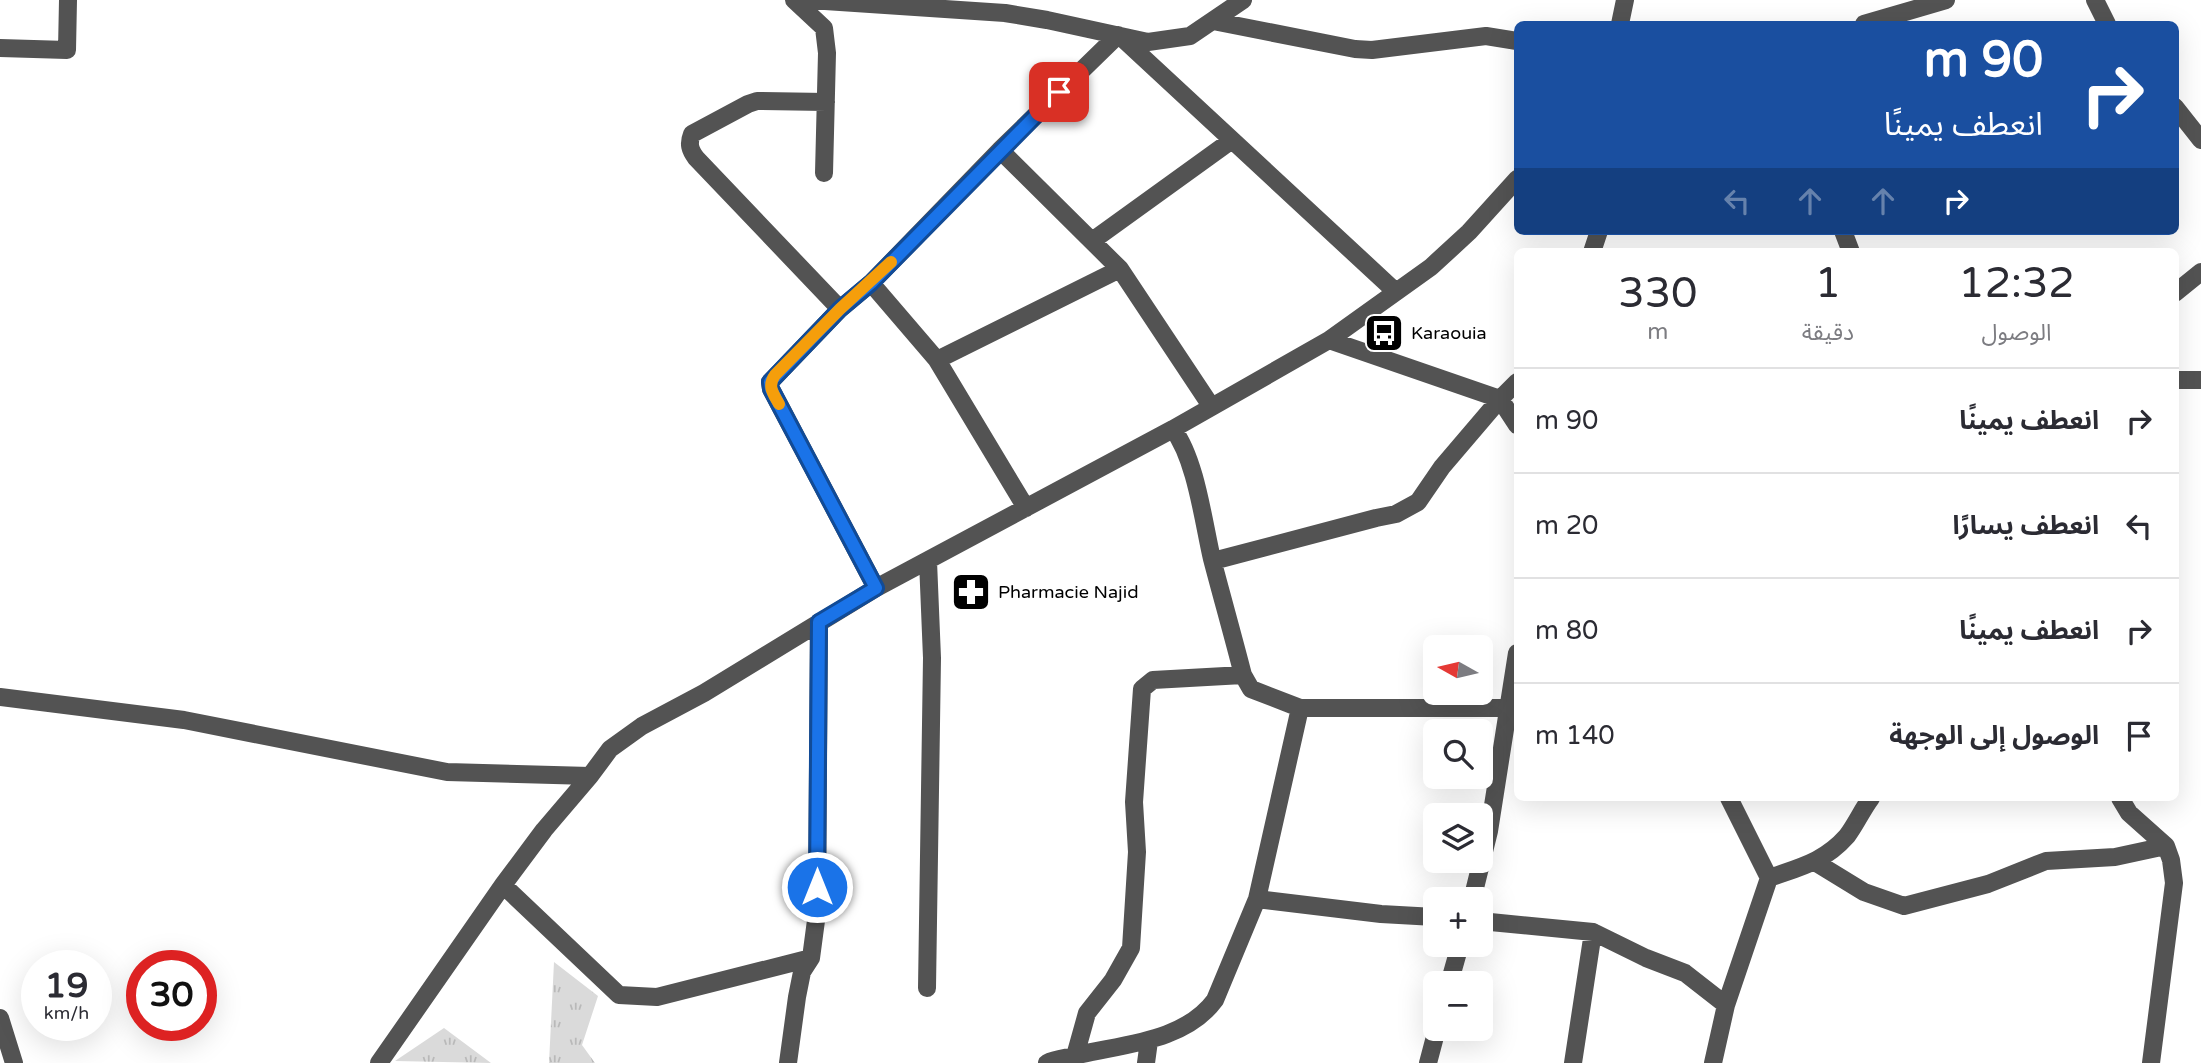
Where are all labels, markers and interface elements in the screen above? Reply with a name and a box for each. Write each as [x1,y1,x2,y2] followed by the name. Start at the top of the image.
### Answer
[1924,31,2043,90] text: 90 m
[2067,49,2158,140] icon: right
[1029,62,1089,122] pin
[1040,73,1078,111] icon: arrive
[1884,106,2043,144] text: انعطف يمينًا
[1718,182,1756,220] icon: left
[1791,182,1829,220] icon: ahead
[1864,182,1902,220] icon: ahead
[1937,182,1975,220] icon: right
[1815,258,1841,309] text: 1
[1958,258,2075,309] text: 12:32
[1618,268,1697,319] text: 330
[1363,312,1405,354] bus stop icon: Karaouia
[1647,318,1668,346] text: m
[1802,319,1854,347] text: دقيقة
[1982,319,2051,347] text: الوصول
[1411,322,1487,344] place label: Karaouia
[2120,402,2158,440] icon: right
[1535,405,1598,436] text: 90 m
[1959,405,2099,436] text: انعطف يمينًا
[2120,507,2158,545] icon: left
[1535,510,1598,541] text: 20 m
[1953,510,2099,541] text: انعطف يسارًا
[950,571,992,613] pharmacy icon: Pharmacie Najid
[998,581,1139,603] place label: Pharmacie Najid
[2120,612,2158,650] icon: right
[1535,615,1598,646] text: 80 m
[1959,615,2099,646] text: انعطف يمينًا
[1423,635,1493,705] north arrow
[1423,635,1493,1041] map controls
[2120,717,2158,755] icon: arrive
[1423,719,1493,789] button: search
[1535,720,1615,751] text: 140 m
[1889,720,2099,751] text: الوصول إلى الوجهة
[1423,803,1493,873] button: layers
[780,850,854,924] position arrow
[1423,887,1493,957] button: +
[126,950,217,1041] speed limit sign: 30
[45,965,88,1007] text: 19
[1423,971,1493,1041] button: −
[44,1002,89,1024] text: km/h

